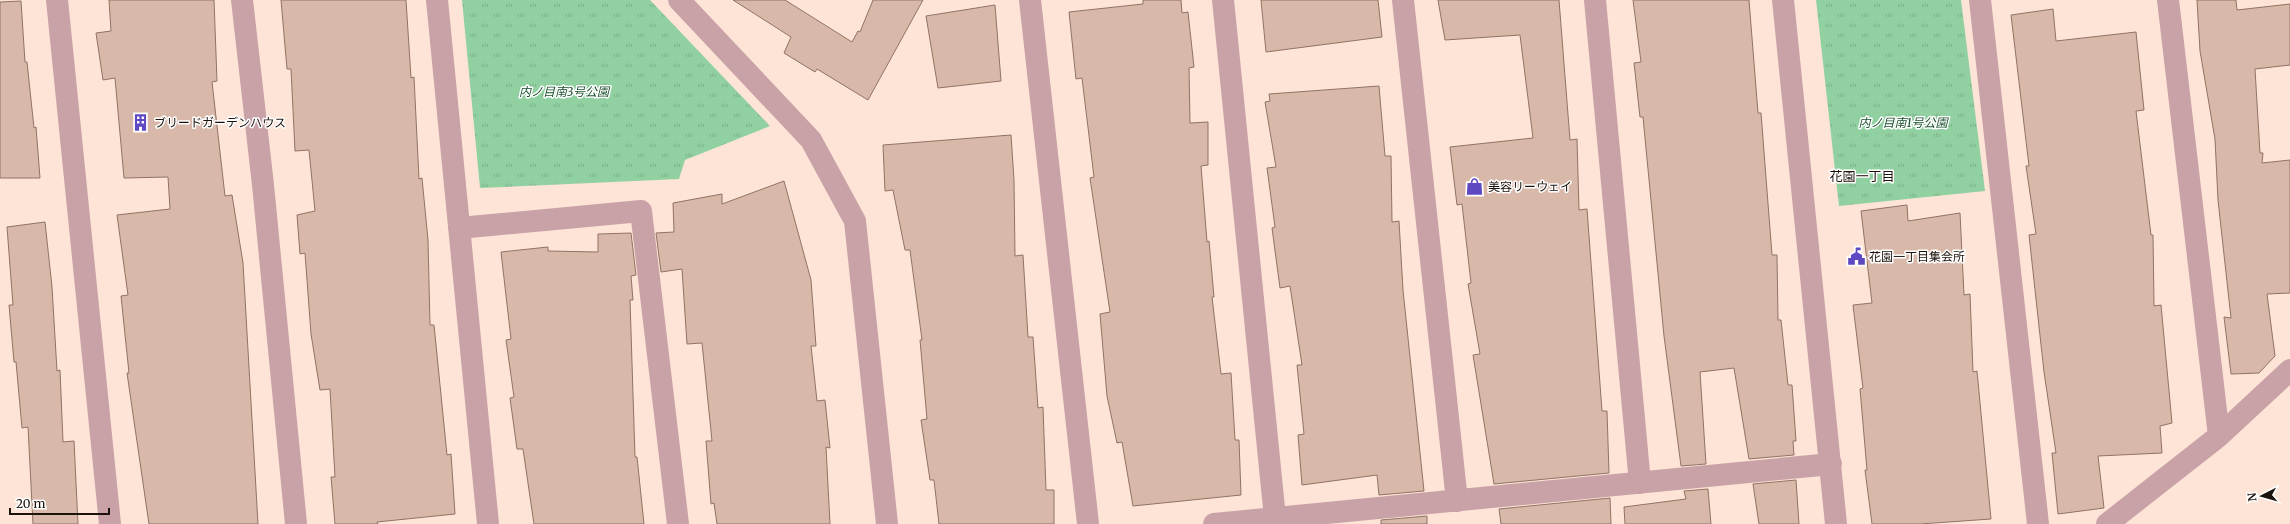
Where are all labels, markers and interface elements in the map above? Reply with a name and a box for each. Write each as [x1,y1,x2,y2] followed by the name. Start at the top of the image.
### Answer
[519,84,611,99] park label: 内ノ目南3号公園
[131,113,151,133] building icon: ブリードガーデンハウス
[154,115,286,130] place label: ブリードガーデンハウス
[1858,115,1950,130] park label: 内ノ目南1号公園
[1829,168,1895,185] district label: 花園一丁目
[1465,177,1485,197] shop icon: 美容リーウェイ
[1488,179,1572,194] place label: 美容リーウェイ
[1846,247,1866,267] public building icon: 花園一丁目集会所
[1869,249,1965,264] place label: 花園一丁目集会所
[2242,476,2282,516] north arrow
[10,490,109,516] scale bar
[2245,492,2259,502] text: N
[16,496,45,511] text: 20 m

